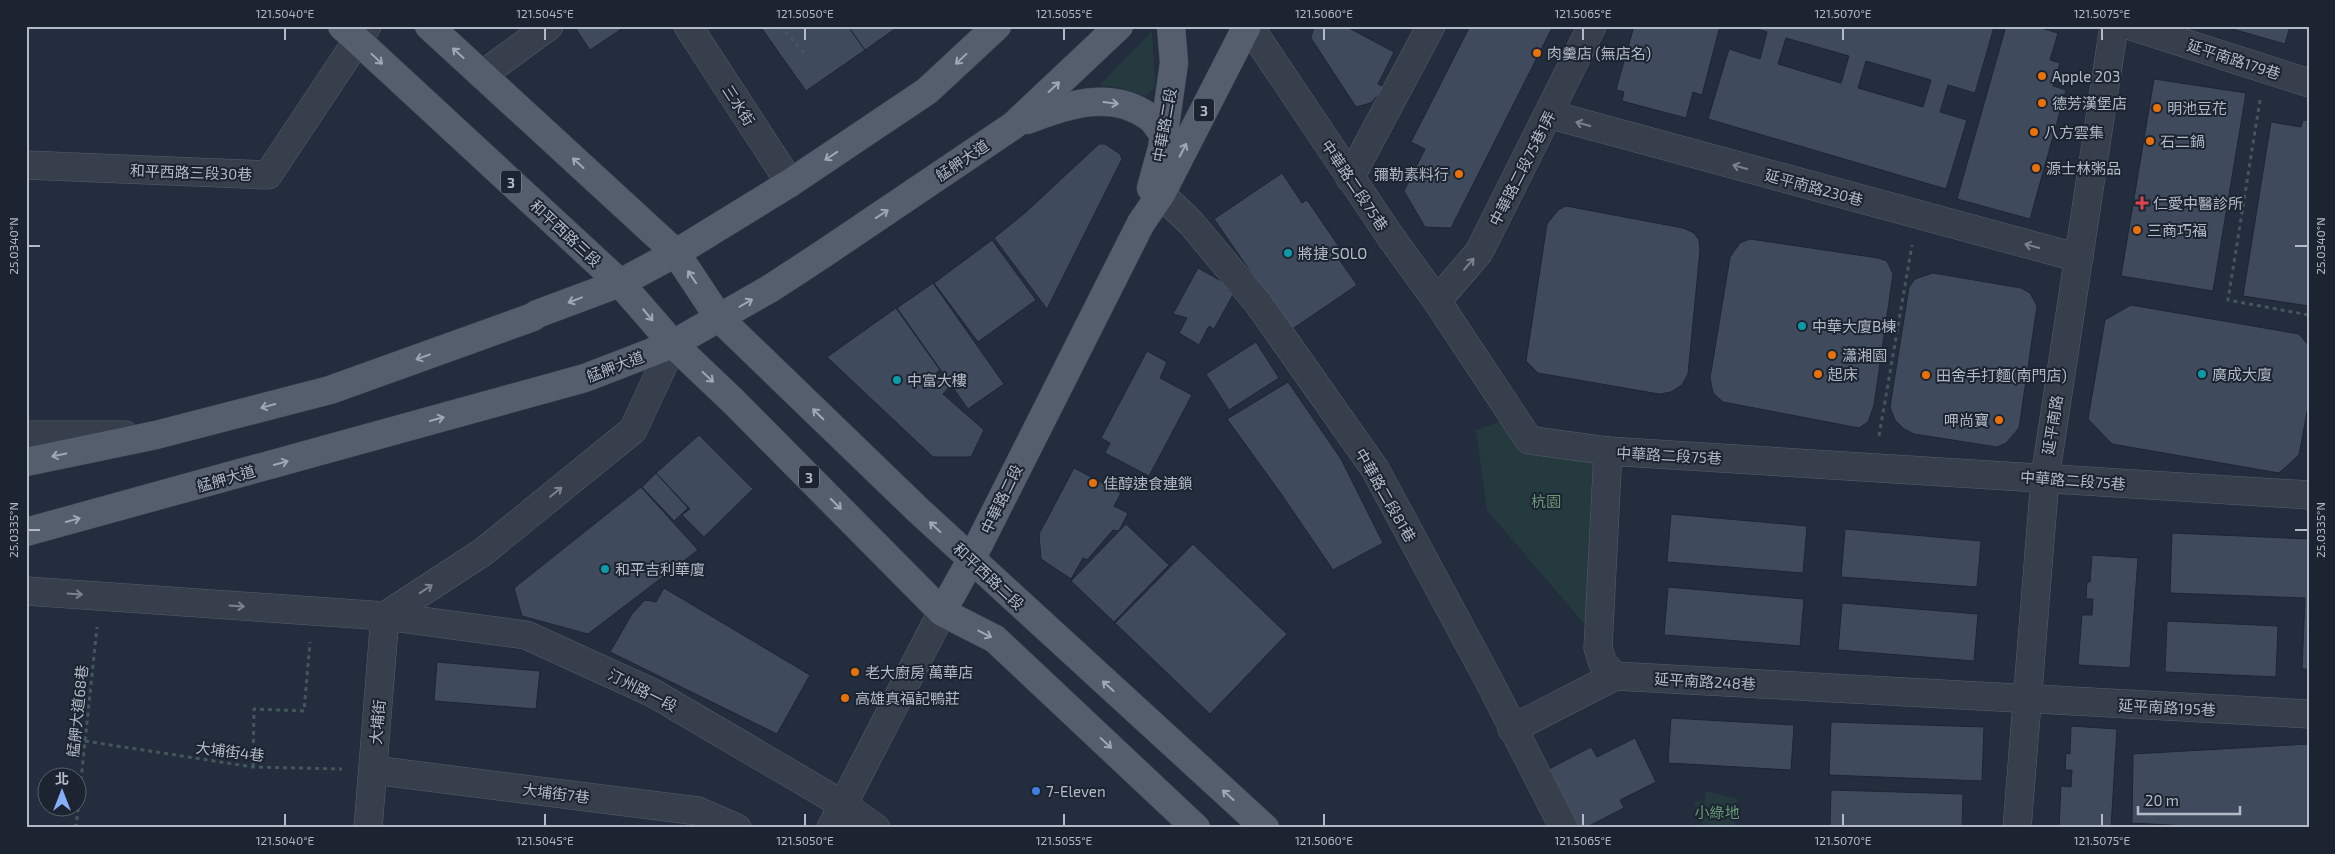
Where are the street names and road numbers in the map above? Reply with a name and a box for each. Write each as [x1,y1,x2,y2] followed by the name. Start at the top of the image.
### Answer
[2185,35,2283,83] street label: 延平南路179巷
[719,81,759,129] street label: 三水街
[1149,86,1179,164] street label: 中華路二段
[1194,98,1214,122] road number: 3
[1485,107,1559,229] street label: 中華路二段75巷1弄
[932,136,992,184] street label: 艋舺大道
[1318,136,1392,234] street label: 中華路二段75巷
[130,161,252,183] street label: 和平西路三段30巷
[1763,165,1865,209] street label: 延平南路230巷
[501,170,521,193] road number: 3
[527,196,605,270] street label: 和平西路三段
[584,347,646,385] street label: 艋舺大道
[2038,394,2066,456] street label: 延平南路
[1616,443,1722,467] street label: 中華路二段75巷
[1352,445,1420,545] street label: 中華路二段81巷
[195,461,257,495] street label: 艋舺大道
[976,461,1026,537] street label: 中華路二段
[799,466,819,488] road number: 3
[2020,467,2126,493] street label: 中華路二段75巷
[950,539,1028,613] street label: 和平西路二段
[63,664,91,758] street label: 艋舺大道68巷
[605,665,681,715] street label: 汀州路一段
[1654,669,1756,693] street label: 延平南路248巷
[2118,695,2216,719] street label: 延平南路195巷
[366,699,388,745] street label: 大埔街
[195,738,265,764] street label: 大埔街4巷
[521,780,591,806] street label: 大埔街7巷

